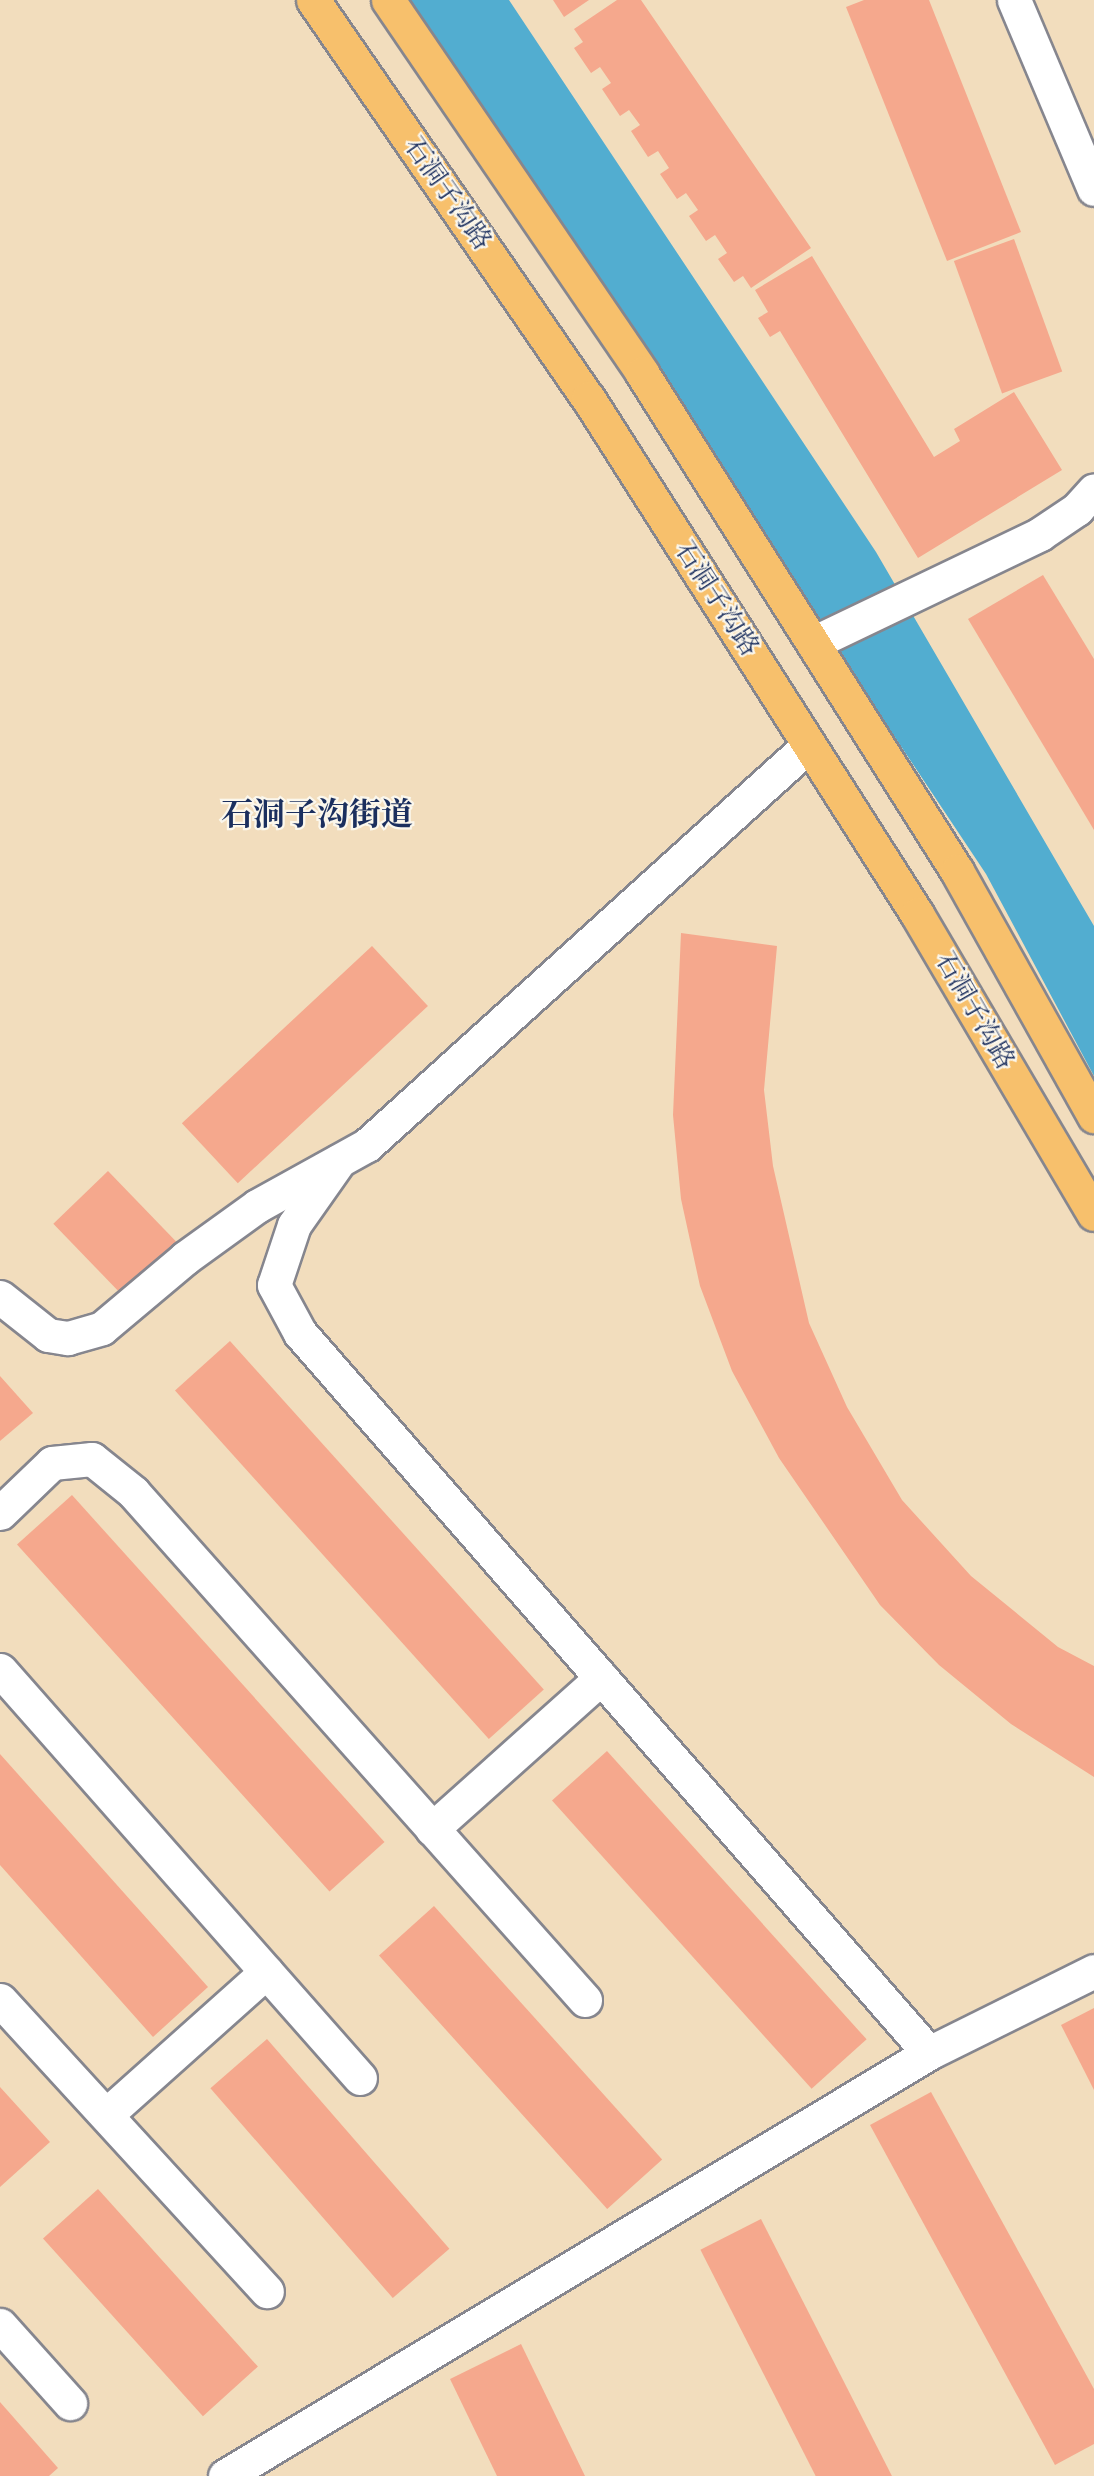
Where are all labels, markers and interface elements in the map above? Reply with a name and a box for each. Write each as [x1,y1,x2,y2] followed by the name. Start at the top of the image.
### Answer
[397,132,497,256] street label: 石洞子沟路
[668,536,764,662] street label: 石洞子沟路
[221,796,413,834] district label: 石洞子沟街道
[928,947,1020,1075] street label: 石洞子沟路

